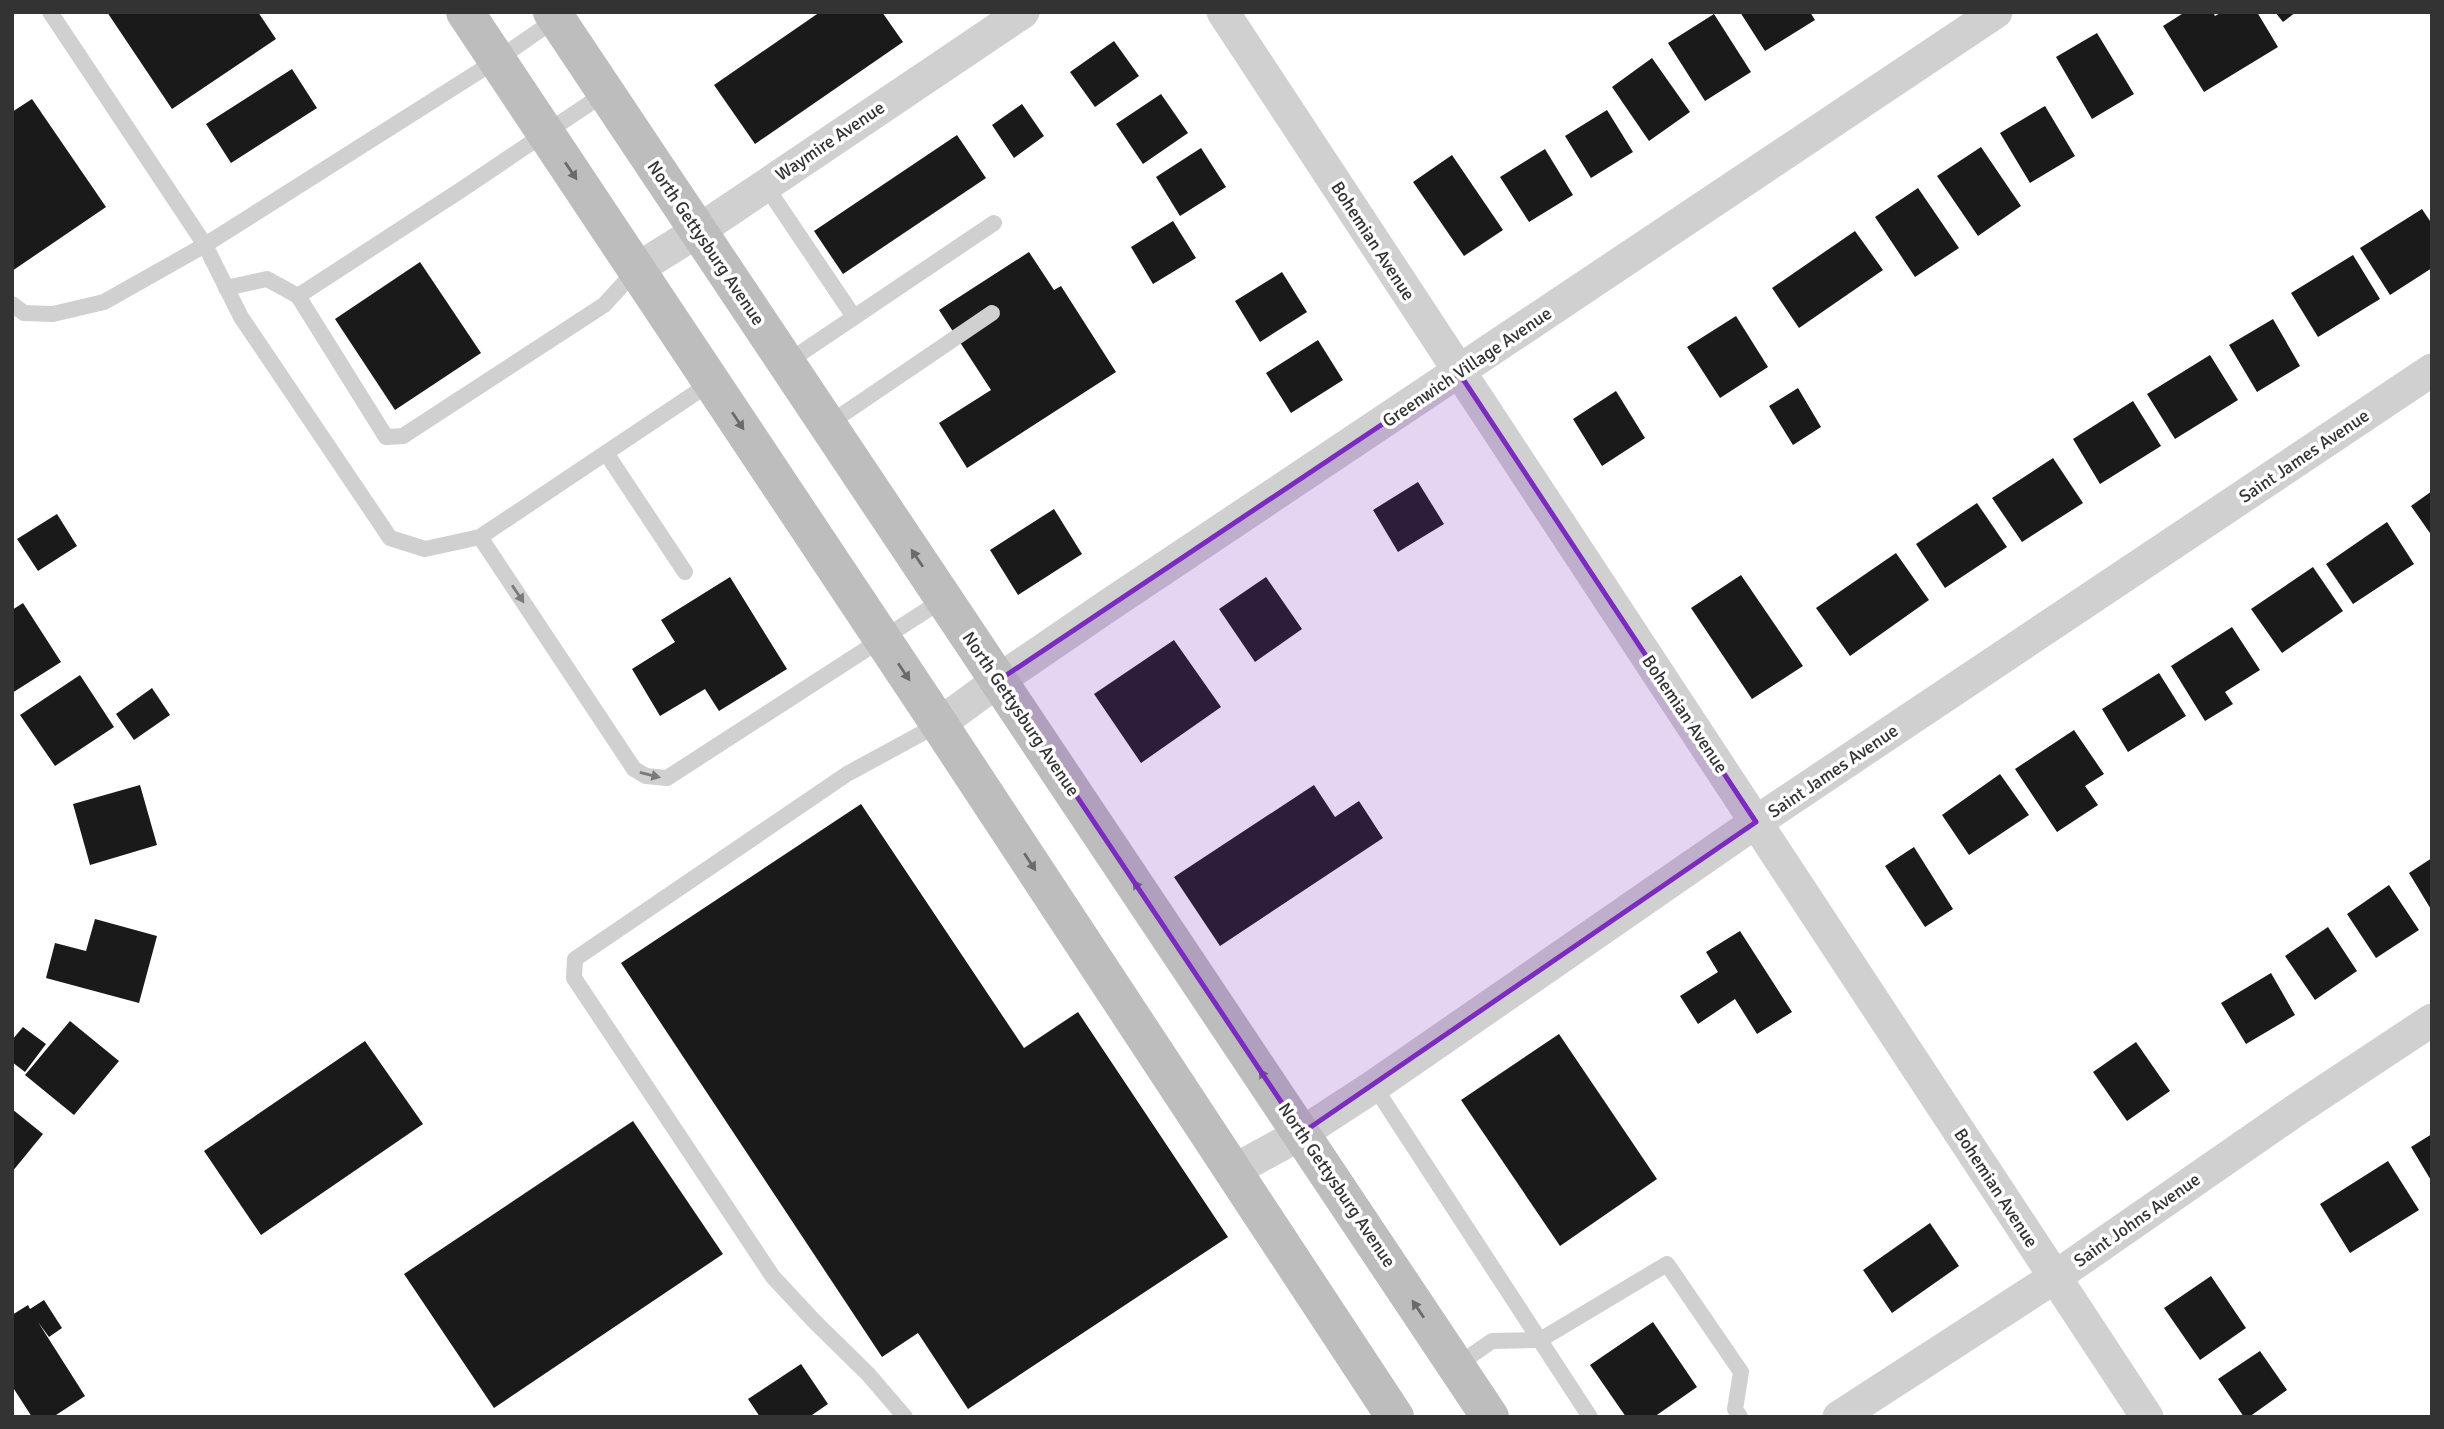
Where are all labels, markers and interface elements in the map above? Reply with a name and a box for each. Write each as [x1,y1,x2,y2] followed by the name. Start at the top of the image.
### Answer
[771,96,889,186] street label: Waymire Avenue
[643,157,769,329] street label: North Gettysburg Avenue
[564,161,577,180] one-way arrow
[1326,177,1420,305] street label: Bohemian Avenue
[1378,302,1556,432] street label: Greenwich Village Avenue
[2235,404,2373,508] street label: Saint James Avenue
[731,412,745,430] one-way arrow
[910,548,923,568] one-way arrow
[511,585,525,603] one-way arrow
[958,628,1084,800] street label: North Gettysburg Avenue
[1637,651,1733,777] street label: Bohemian Avenue
[898,662,911,682] one-way arrow
[1764,719,1902,823] street label: Saint James Avenue
[639,770,661,781] one-way arrow
[1023,852,1036,872] one-way arrow
[1133,880,1146,899] one-way arrow
[1259,1069,1272,1088] one-way arrow
[1274,1099,1400,1271] street label: North Gettysburg Avenue
[1949,1124,2043,1252] street label: Bohemian Avenue
[2070,1168,2204,1272] street label: Saint Johns Avenue
[1412,1299,1425,1318] one-way arrow

